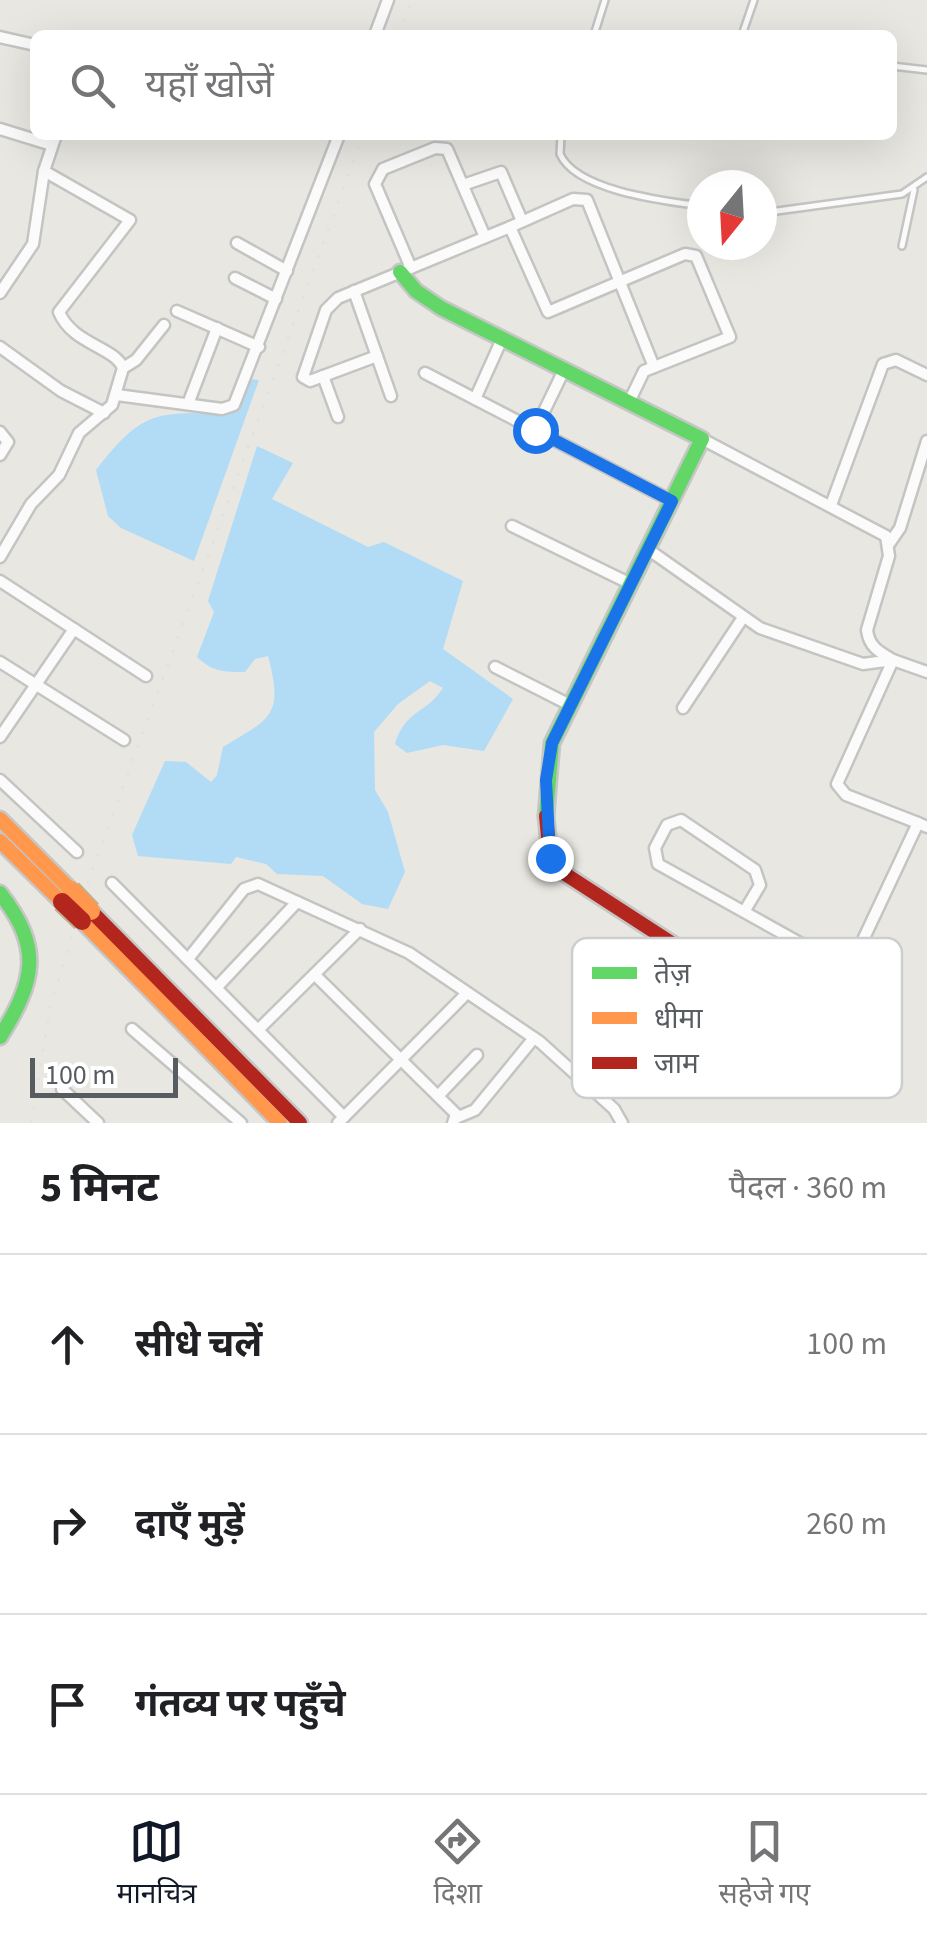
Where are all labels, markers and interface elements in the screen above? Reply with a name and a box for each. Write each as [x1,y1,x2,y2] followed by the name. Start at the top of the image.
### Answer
[30,30,897,140] search box
[65,58,120,113] icon: search
[145,58,274,112] text: यहाँ खोजें
[687,170,777,260] north arrow
[513,408,559,454] route start
[528,836,574,882] route end
[572,938,902,1098] legend
[654,954,692,994] text: तेज़
[654,999,703,1039] text: धीमा
[654,1044,700,1084] text: जाम
[30,1053,178,1098] scale bar
[45,1055,116,1095] text: 100 m
[40,1158,159,1218] text: 5 मिनट
[729,1165,887,1211] text: पैदल · 360 m
[40,1317,95,1372] icon: ahead
[135,1317,262,1371] text: सीधे चलें
[806,1321,887,1367] text: 100 m
[40,1497,95,1552] icon: right
[135,1497,245,1551] text: दाएँ मुड़ें
[806,1501,887,1547] text: 260 m
[40,1677,95,1732] icon: arrive
[135,1677,346,1731] text: गंतव्य पर पहुँचे
[117,1814,197,1914] tab: मानचित्र
[430,1814,485,1914] tab: दिशा
[719,1814,810,1914] tab: सहेजे गए

